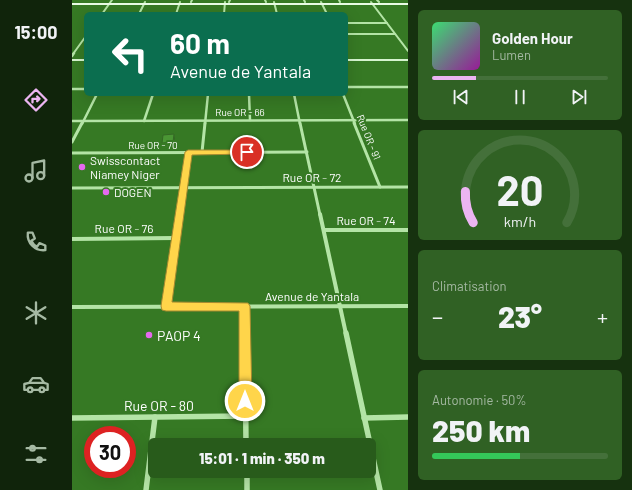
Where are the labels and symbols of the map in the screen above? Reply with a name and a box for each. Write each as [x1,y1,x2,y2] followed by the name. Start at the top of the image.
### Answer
[215,106,265,118] street label: Rue OR - 66
[355,113,383,161] street label: Rue OR - 91
[230,135,264,169] pin
[128,139,178,151] street label: Rue OR - 70
[90,153,160,181] place label: Swisscontact Niamey Niger
[77,162,87,172] marker: Swisscontact Niamey Niger
[282,170,342,184] street label: Rue OR - 72
[114,185,152,199] place label: DOGEN
[101,187,111,197] marker: DOGEN
[336,213,396,227] street label: Rue OR - 74
[95,221,153,235] street label: Rue OR - 76
[265,289,359,303] street label: Avenue de Yantala
[157,327,201,344] place label: PAOP 4
[144,330,154,340] marker: PAOP 4
[224,380,266,422] position arrow
[124,397,194,414] street label: Rue OR - 80
[84,426,136,478] speed limit sign: 30

